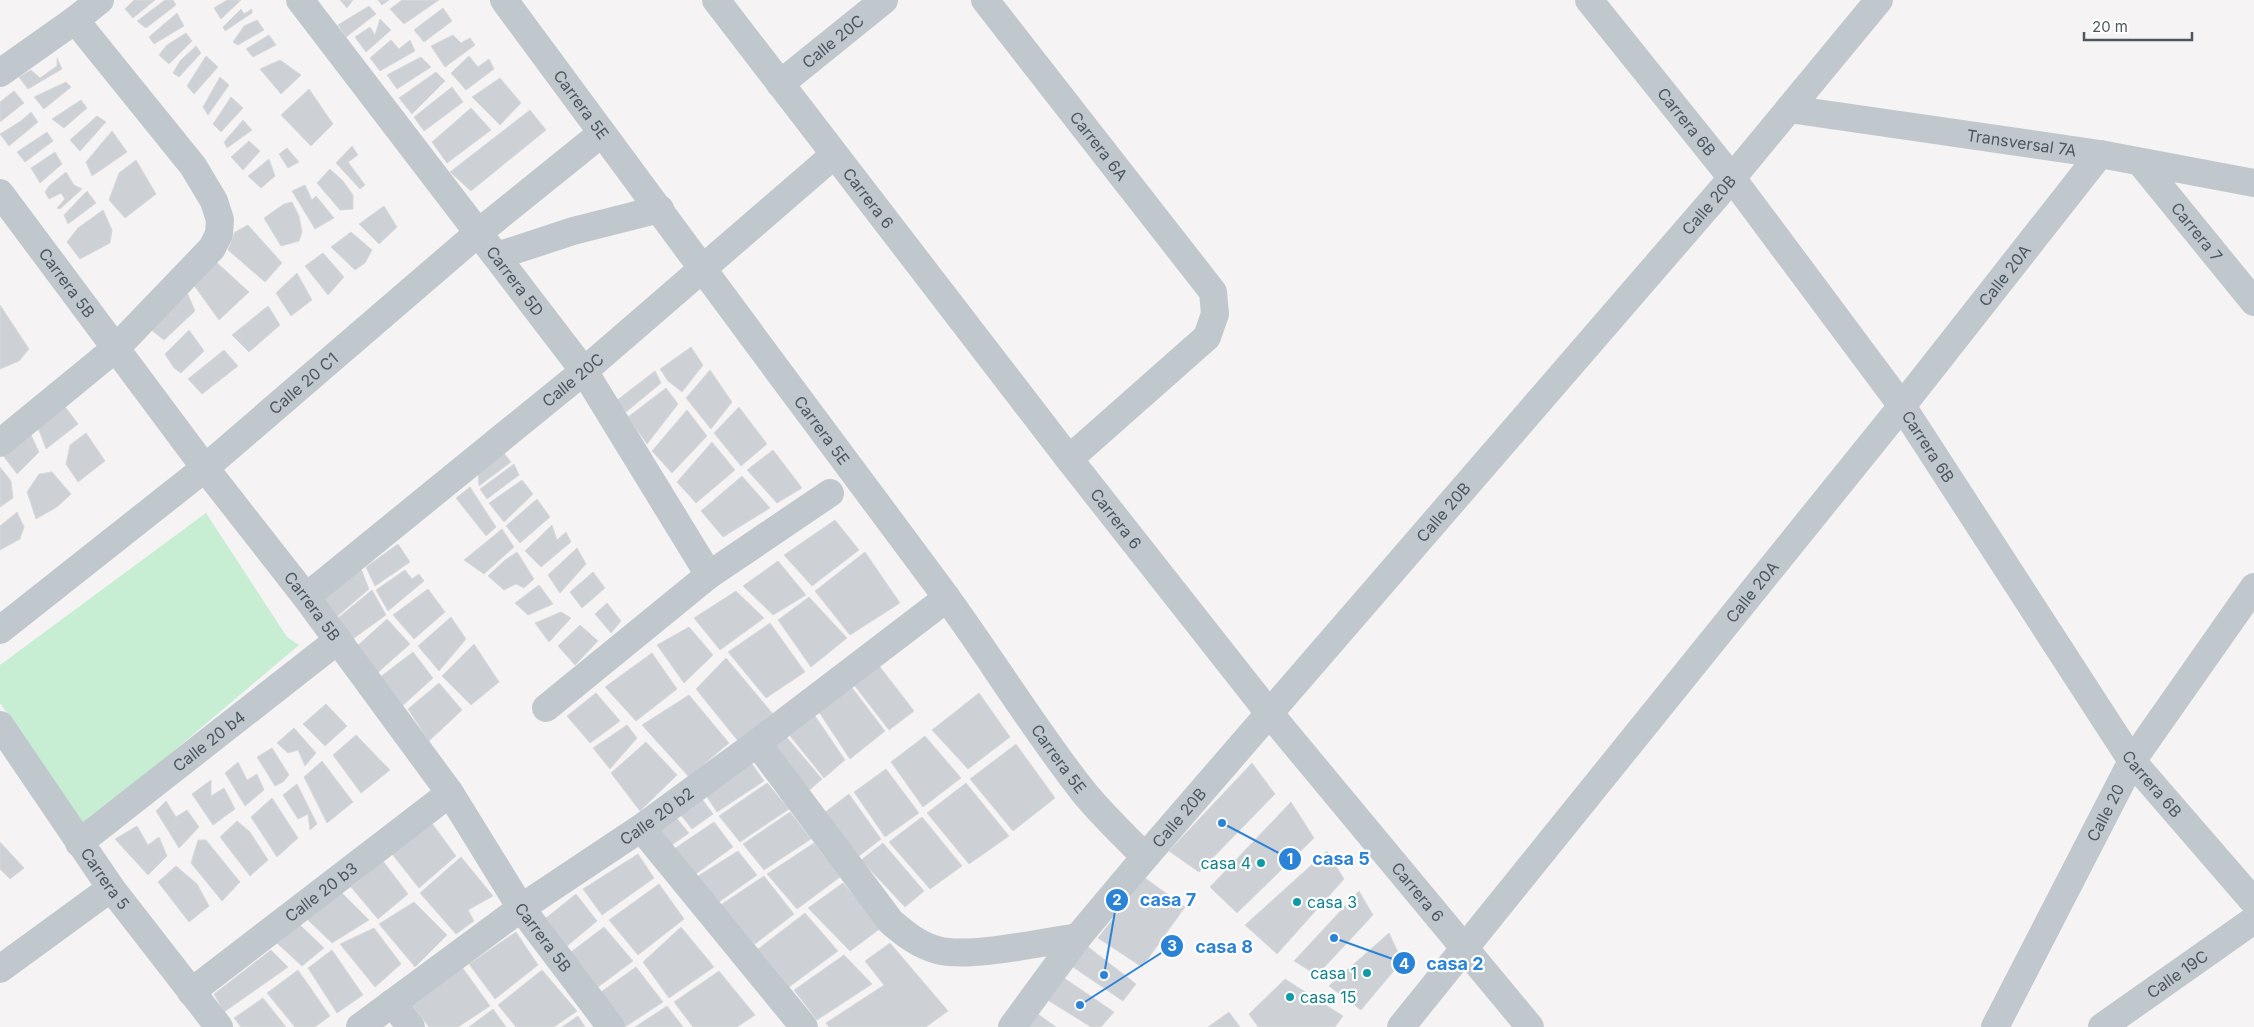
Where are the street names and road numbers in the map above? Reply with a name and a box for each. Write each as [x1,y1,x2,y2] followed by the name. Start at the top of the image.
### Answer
[798,10,868,72] street label: Calle 20C
[549,66,613,143] street label: Carrera 5E
[1653,83,1720,160] street label: Carrera 6B
[1066,107,1132,184] street label: Carrera 6A
[1965,125,2078,160] street label: Transversal 7A
[839,164,898,233] street label: Carrera 6
[1677,171,1740,239] street label: Calle 20B
[2167,198,2227,265] street label: Carrera 7
[1974,240,2035,310] street label: Calle 20A
[482,242,548,320] street label: Carrera 5D
[34,244,99,322] street label: Carrera 5B
[265,348,342,419] street label: Calle 20 C1
[538,349,608,411] street label: Calle 20C
[790,392,854,469] street label: Carrera 5E
[1898,407,1959,486] street label: Carrera 6B
[1412,478,1475,546] street label: Calle 20B
[1086,484,1146,553] street label: Carrera 6
[1721,557,1783,627] street label: Calle 20A
[280,567,345,645] street label: Carrera 5B
[169,707,249,776] street label: Calle 20 b4
[1027,720,1091,797] street label: Carrera 5E
[2118,747,2186,821] street label: Carrera 6B
[2082,781,2128,845] street label: Calle 20
[616,783,697,849] street label: Calle 20 b2
[1148,784,1210,852] street label: Calle 20B
[76,844,134,913] street label: Carrera 5
[281,858,361,926] street label: Calle 20 b3
[1387,858,1448,926] street label: Carrera 6
[511,899,576,976] street label: Carrera 5B
[2143,946,2212,1002] street label: Calle 19C

